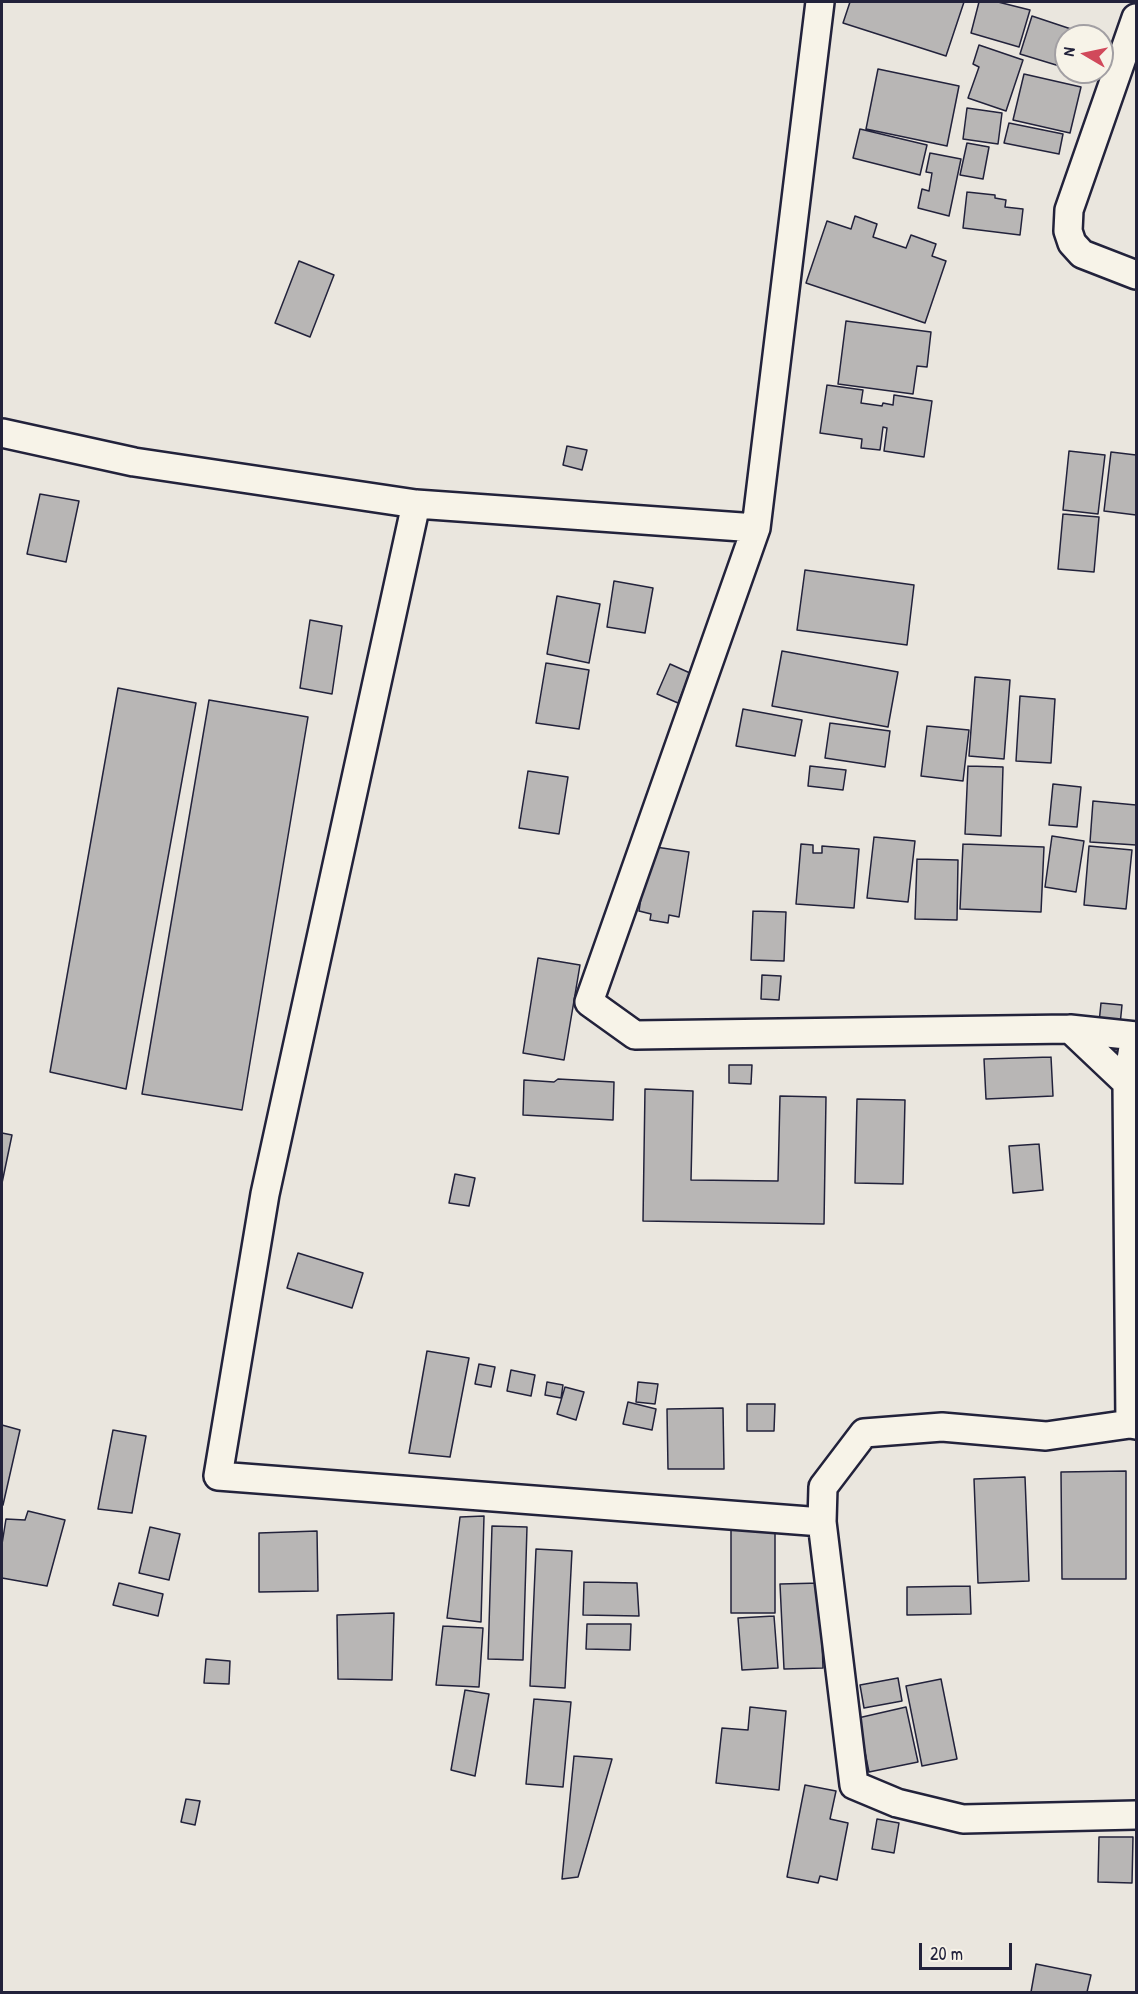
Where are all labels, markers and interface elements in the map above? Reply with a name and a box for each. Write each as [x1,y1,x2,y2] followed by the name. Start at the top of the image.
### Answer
[1054,24,1114,84] north arrow
[1057,46,1080,57] text: N
[922,1931,1015,1969] scale bar
[930,1941,963,1966] text: 20 m

